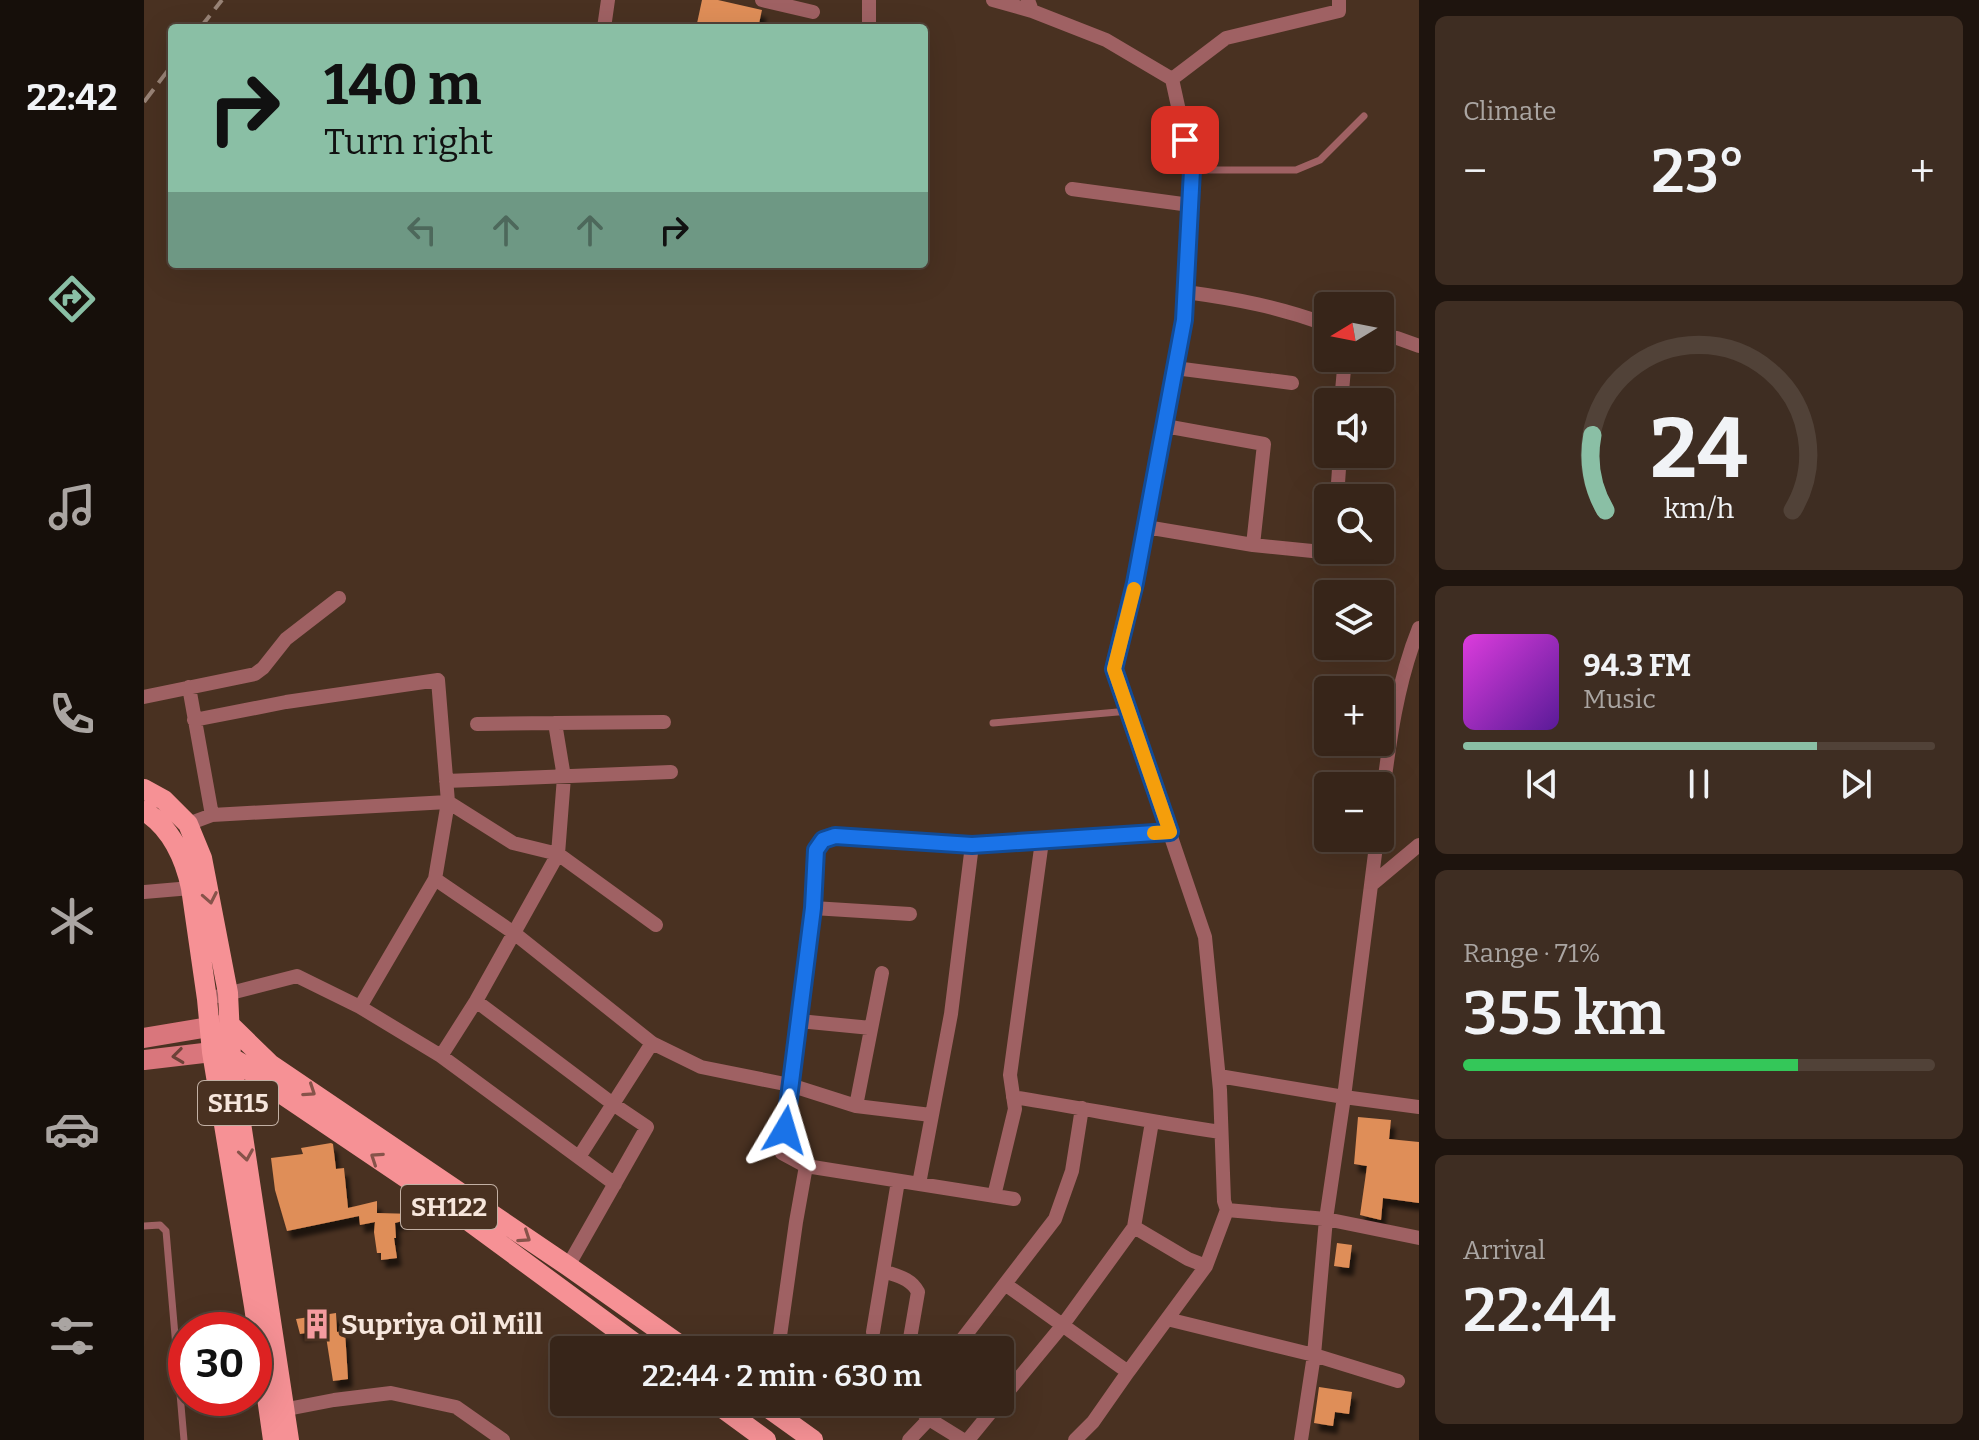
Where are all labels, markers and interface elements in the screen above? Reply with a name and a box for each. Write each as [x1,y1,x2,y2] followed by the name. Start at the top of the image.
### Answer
[324,52,481,119] text: 140 m
[192,56,296,160] icon: right
[26,76,118,120] text: 22:42
[1463,96,1557,127] text: Climate
[1151,106,1219,174] pin
[1163,118,1207,162] icon: arrive
[324,120,493,164] text: Turn right
[1651,136,1746,208] text: 23°
[1463,145,1487,198] text: −
[1910,145,1935,198] text: +
[400,208,444,252] icon: left
[484,208,528,252] icon: ahead
[568,208,612,252] icon: ahead
[652,208,696,252] icon: right
[44,271,100,327] icon: directions
[1314,292,1394,372] north arrow
[1314,292,1394,852] map controls
[1314,388,1394,468] button: sound
[1650,399,1748,499] text: 24
[44,479,100,535] icon: music
[1314,484,1394,564] button: search
[1664,491,1735,526] text: km/h
[1314,580,1394,660] button: layers
[1583,648,1691,684] text: 94.3 FM
[1314,676,1394,756] button: +
[1583,684,1656,715] text: Music
[44,686,100,742] icon: phone
[1520,762,1564,806] icon: previous
[1677,762,1721,806] icon: pause
[1834,762,1878,806] icon: next
[1314,772,1394,852] button: −
[201,891,218,904] one-way arrow
[44,893,100,949] icon: climate
[1463,938,1600,969] text: Range · 71%
[1463,978,1665,1050] text: 355 km
[171,1047,185,1064] one-way arrow
[198,1081,278,1125] road number: SH15
[302,1081,316,1096] one-way arrow
[743,1088,827,1172] position arrow
[44,1101,100,1157] icon: car
[237,1148,254,1162] one-way arrow
[370,1152,384,1167] one-way arrow
[401,1185,497,1229] road number: SH122
[517,1227,531,1242] one-way arrow
[1463,1235,1545,1266] text: Arrival
[1463,1275,1616,1347] text: 22:44
[300,1307,334,1341] building icon: Supriya Oil Mill
[44,1308,100,1364] icon: filters
[341,1308,543,1341] place label: Supriya Oil Mill
[168,1312,272,1416] speed limit sign: 30
[642,1358,922,1394] text: 22:44 · 2 min · 630 m

